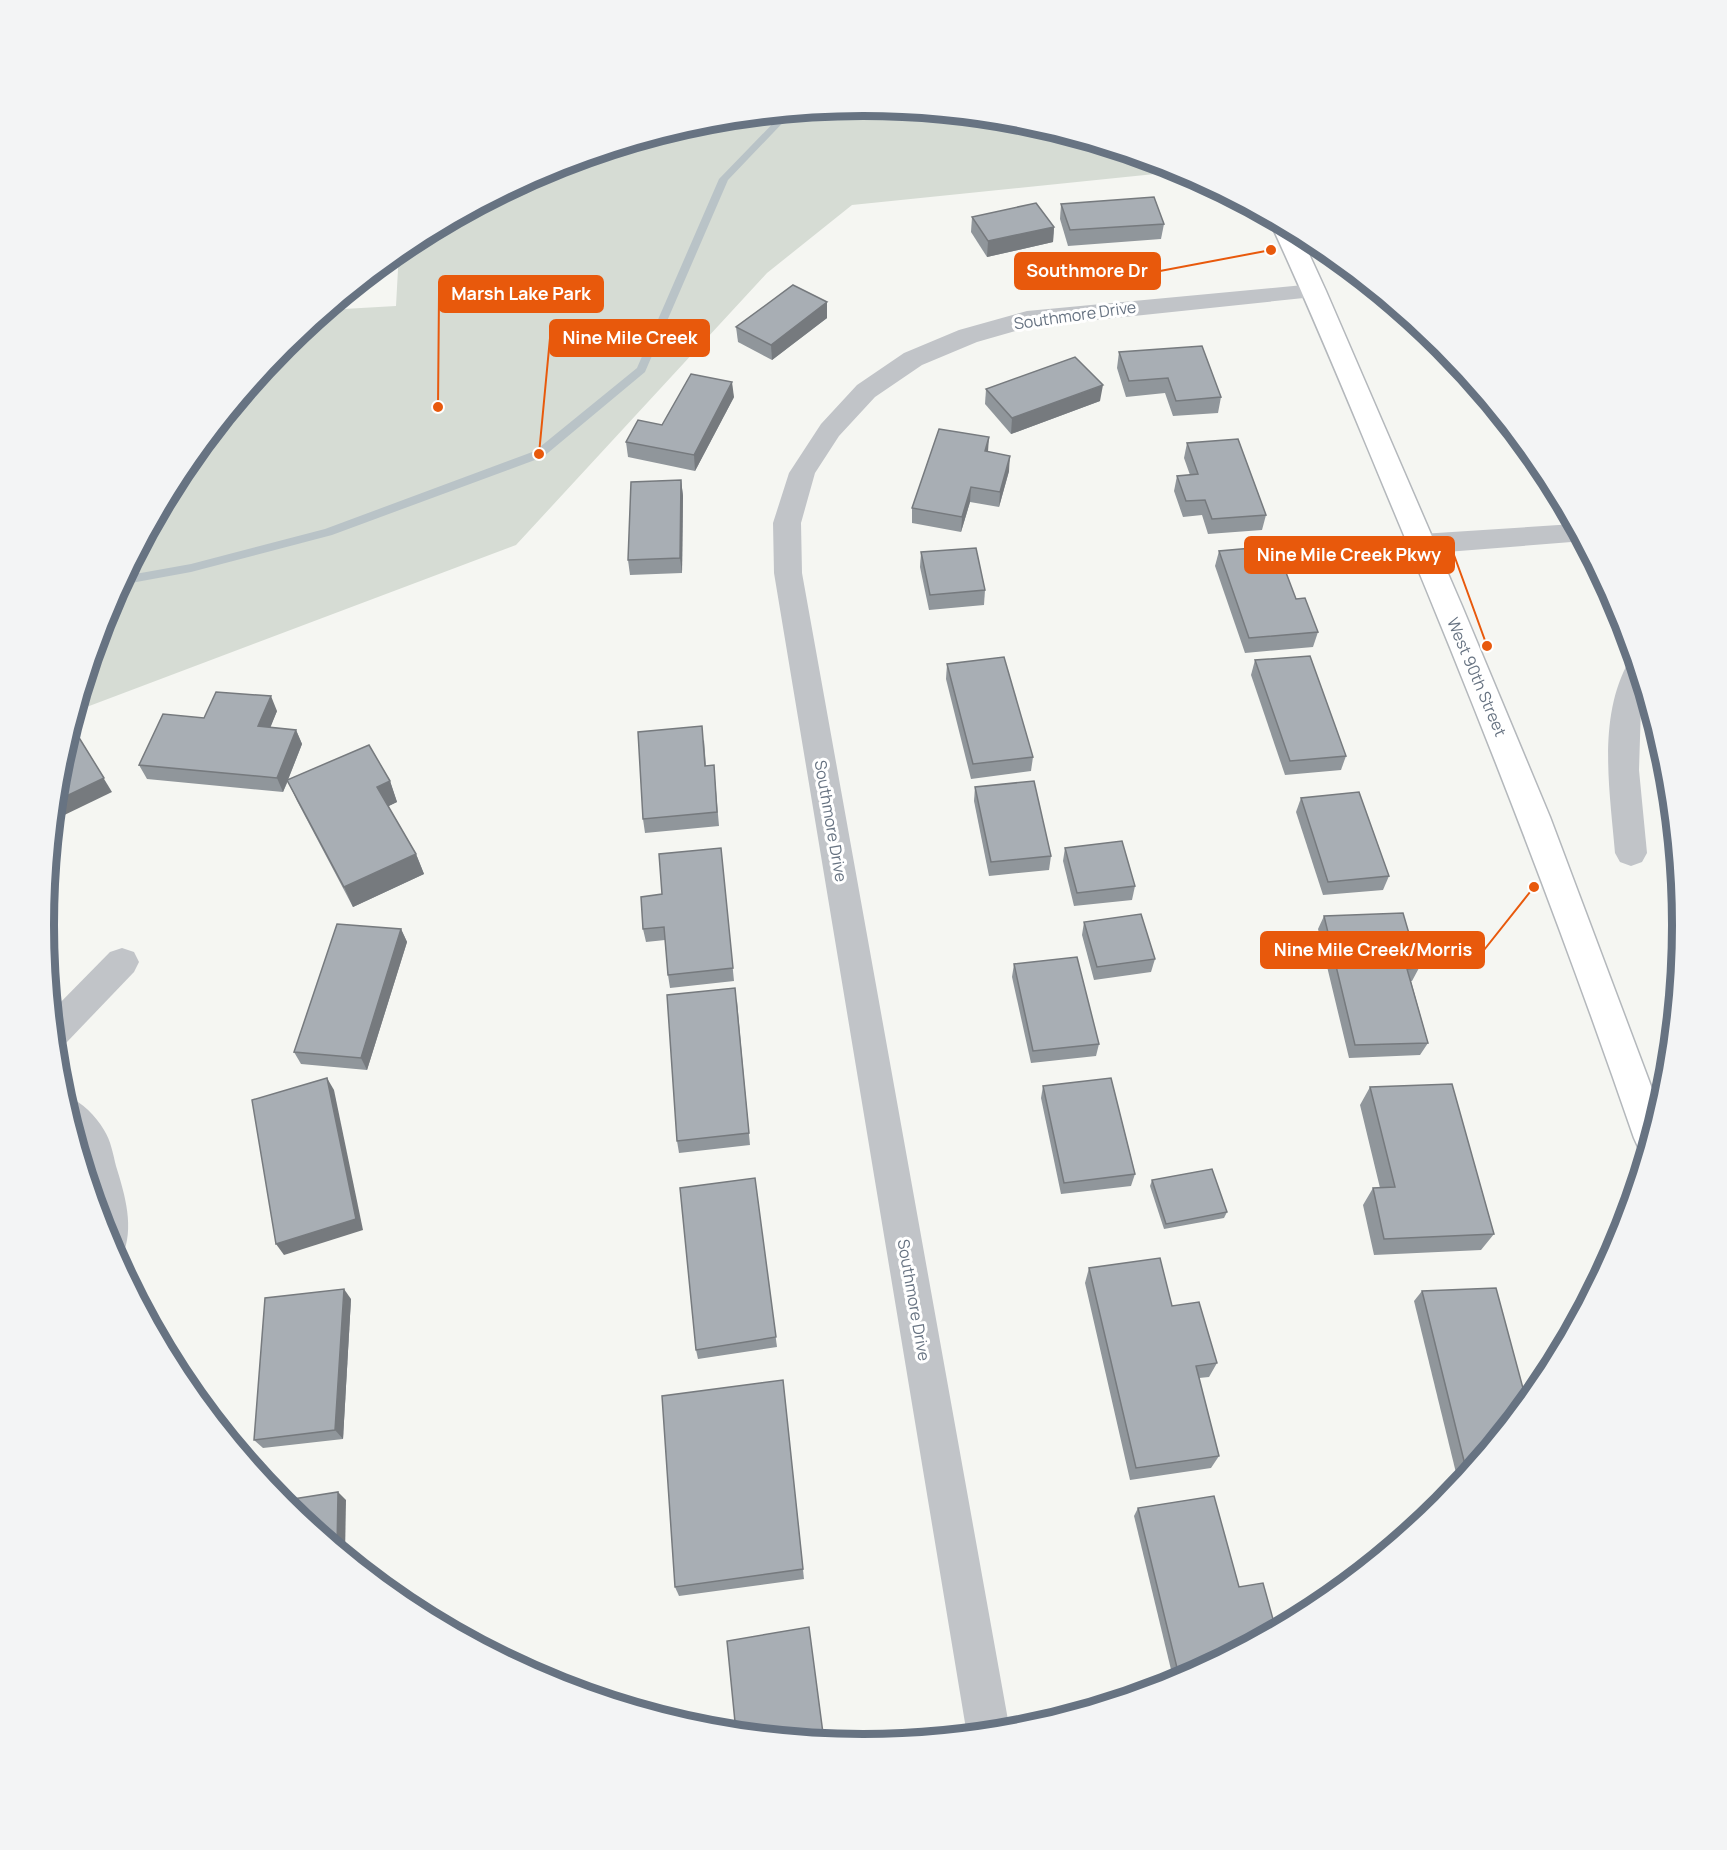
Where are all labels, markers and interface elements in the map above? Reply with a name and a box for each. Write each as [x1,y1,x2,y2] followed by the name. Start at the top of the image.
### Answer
[1015,253,1160,289] callout: Southmore Dr
[1026,258,1148,282] text: Southmore Dr
[439,276,603,312] callout: Marsh Lake Park
[451,281,592,305] text: Marsh Lake Park
[1012,296,1138,334] street label: Southmore Drive
[550,320,709,356] callout: Nine Mile Creek
[562,325,699,349] text: Nine Mile Creek
[1245,537,1454,573] callout: Nine Mile Creek Pkwy
[1257,542,1441,566] text: Nine Mile Creek Pkwy
[1442,614,1512,740] street label: West 90th Street
[809,758,853,884] street label: Southmore Drive
[1261,932,1484,968] callout: Nine Mile Creek/Morris
[1274,937,1473,961] text: Nine Mile Creek/Morris
[892,1237,936,1363] street label: Southmore Drive

